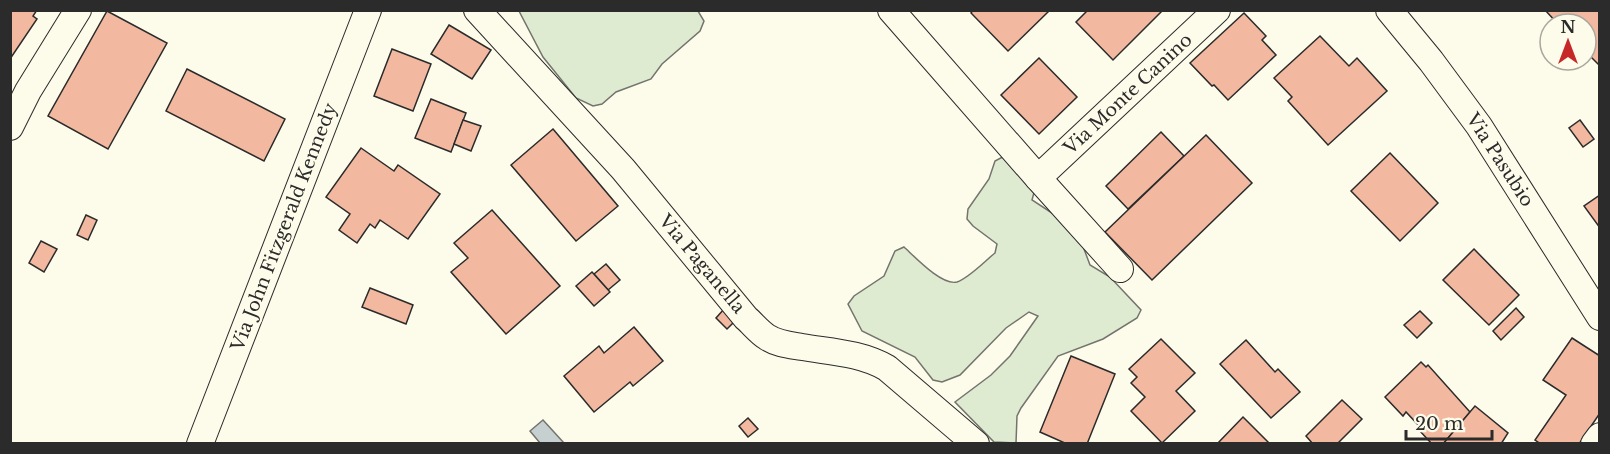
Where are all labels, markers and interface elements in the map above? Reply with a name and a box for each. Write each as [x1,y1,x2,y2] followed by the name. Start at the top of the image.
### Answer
[1538,12,1598,72] north arrow
[1560,17,1576,37] text: N
[1058,29,1197,160] street label: Via Monte Canino
[226,100,342,355] street label: Via John Fitzgerald Kennedy
[1461,108,1538,211] street label: Via Pasubio
[654,209,750,318] street label: Via Paganella
[1406,403,1492,441] scale bar
[1415,413,1463,435] text: 20 m

